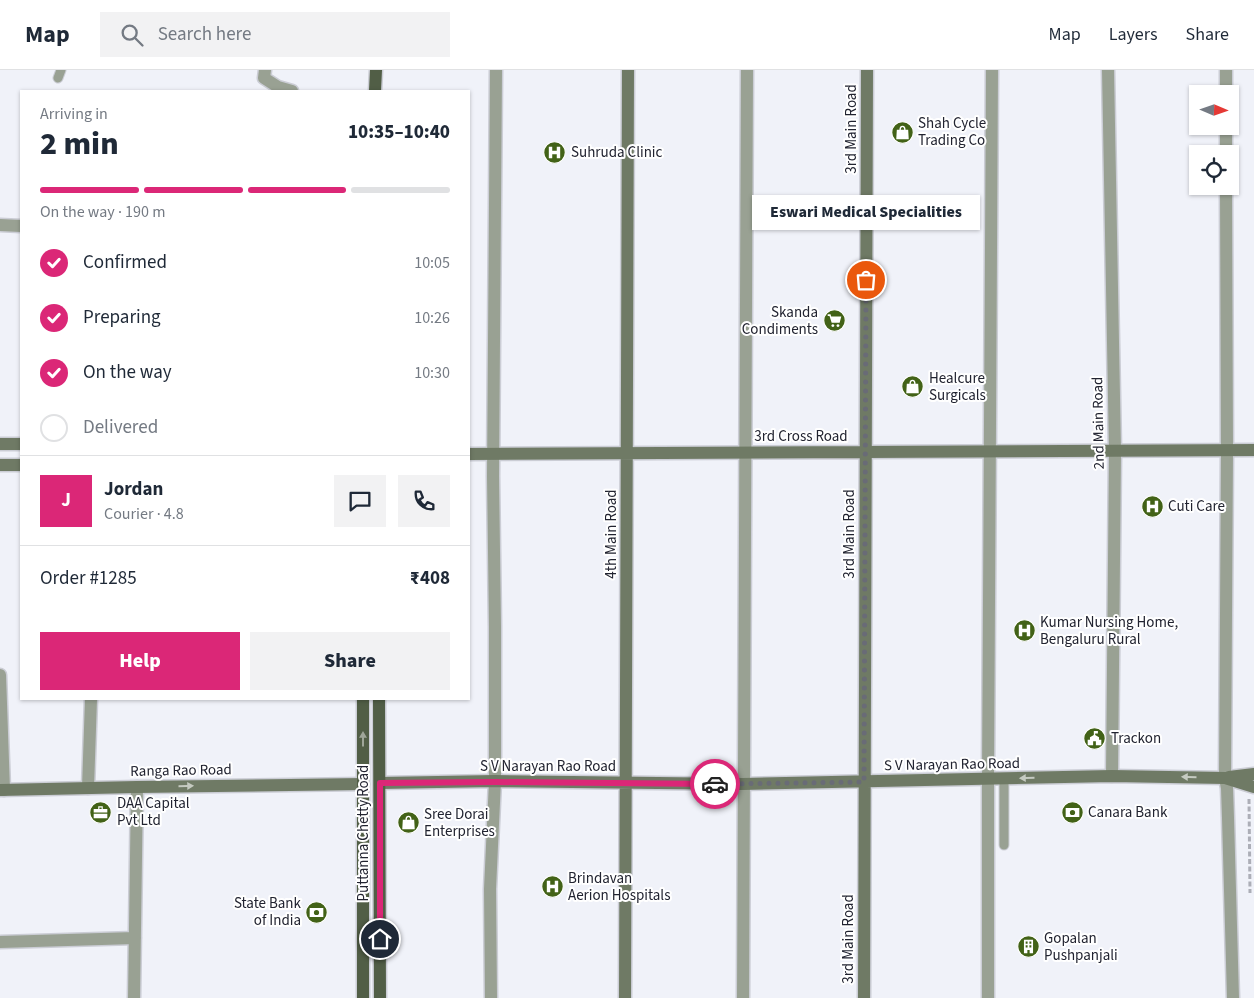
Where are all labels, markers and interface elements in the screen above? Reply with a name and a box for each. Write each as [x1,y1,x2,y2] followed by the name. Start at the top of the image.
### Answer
[100,12,450,57] search box
[25,17,70,52] text: Map
[118,21,146,49] icon: search
[158,21,251,48] text: Search here
[1049,22,1081,47] text: Map
[1109,22,1158,47] text: Layers
[1186,22,1229,47] text: Share
[841,84,862,174] street label: 3rd Main Road
[1189,85,1239,135] north arrow
[1189,85,1239,195] map controls
[40,103,108,125] text: Arriving in
[918,113,986,151] place label: Shah Cycle Trading Co
[348,119,450,146] text: 10:35–10:40
[890,120,914,144] shop icon: Shah Cycle Trading Co
[40,121,119,167] text: 2 min
[543,140,567,164] hospital icon: Suhruda Clinic
[571,142,663,163] place label: Suhruda Clinic
[1189,145,1239,195] button: locate
[752,195,980,230] callout: Eswari Medical Specialities
[40,201,165,223] text: On the way · 190 m
[770,201,962,223] text: Eswari Medical Specialities
[40,249,68,277] icon: check
[83,249,167,276] text: Confirmed
[414,252,450,274] text: 10:05
[845,259,887,301] pin
[852,266,880,294] icon: bag
[742,302,818,340] place label: Skanda Condiments
[40,304,68,332] icon: check
[83,304,161,331] text: Preparing
[414,307,450,329] text: 10:26
[822,309,846,333] supermarket icon: Skanda Condiments
[40,359,68,387] icon: check
[83,359,172,386] text: On the way
[414,362,450,384] text: 10:30
[929,368,986,406] place label: Healcure Surgicals
[901,375,925,399] shop icon: Healcure Surgicals
[1087,377,1110,469] street label: 2nd Main Road
[83,414,158,441] text: Delivered
[754,426,848,447] street label: 3rd Cross Road
[334,475,386,527] button: chat
[398,475,450,527] button: phone
[104,476,163,503] text: Jordan
[61,487,71,514] text: J
[601,489,622,579] street label: 4th Main Road
[839,489,860,579] street label: 3rd Main Road
[1140,494,1164,518] hospital icon: Cuti Care
[1168,496,1225,517] place label: Cuti Care
[104,503,184,525] text: Courier · 4.8
[40,565,137,592] text: Order #1285
[410,565,450,592] text: ₹408
[1040,612,1178,650] place label: Kumar Nursing Home, Bengaluru Rural
[1012,619,1036,643] hospital icon: Kumar Nursing Home, Bengaluru Rural
[40,632,240,690] button: Help
[250,632,450,690] button: Share
[1083,726,1107,750] public building icon: Trackon
[1111,728,1161,749] place label: Trackon
[359,731,367,747] one-way arrow
[884,753,1020,776] street label: S V Narayan Rao Road
[480,756,616,777] street label: S V Narayan Rao Road
[130,759,232,782] street label: Ranga Rao Road
[690,759,740,809] courier
[353,765,374,901] street label: Puttanna Chetty Road
[701,770,729,798] icon: car
[1181,773,1197,781] one-way arrow
[1019,775,1035,783] one-way arrow
[178,782,194,790] one-way arrow
[117,793,190,831] place label: DAA Capital Pvt Ltd
[89,800,113,824] office icon: DAA Capital Pvt Ltd
[1060,800,1084,824] bank icon: Canara Bank
[1088,802,1168,823] place label: Canara Bank
[424,804,495,842] place label: Sree Dorai Enterprises
[396,811,420,835] shop icon: Sree Dorai Enterprises
[568,868,670,906] place label: Brindavan Aerion Hospitals
[540,875,564,899] hospital icon: Brindavan Aerion Hospitals
[234,893,302,931] place label: State Bank of India
[838,894,859,984] street label: 3rd Main Road
[305,900,329,924] bank icon: State Bank of India
[359,918,401,960] pin
[366,925,394,953] icon: home
[1044,928,1118,966] place label: Gopalan Pushpanjali
[1016,935,1040,959] building icon: Gopalan Pushpanjali

